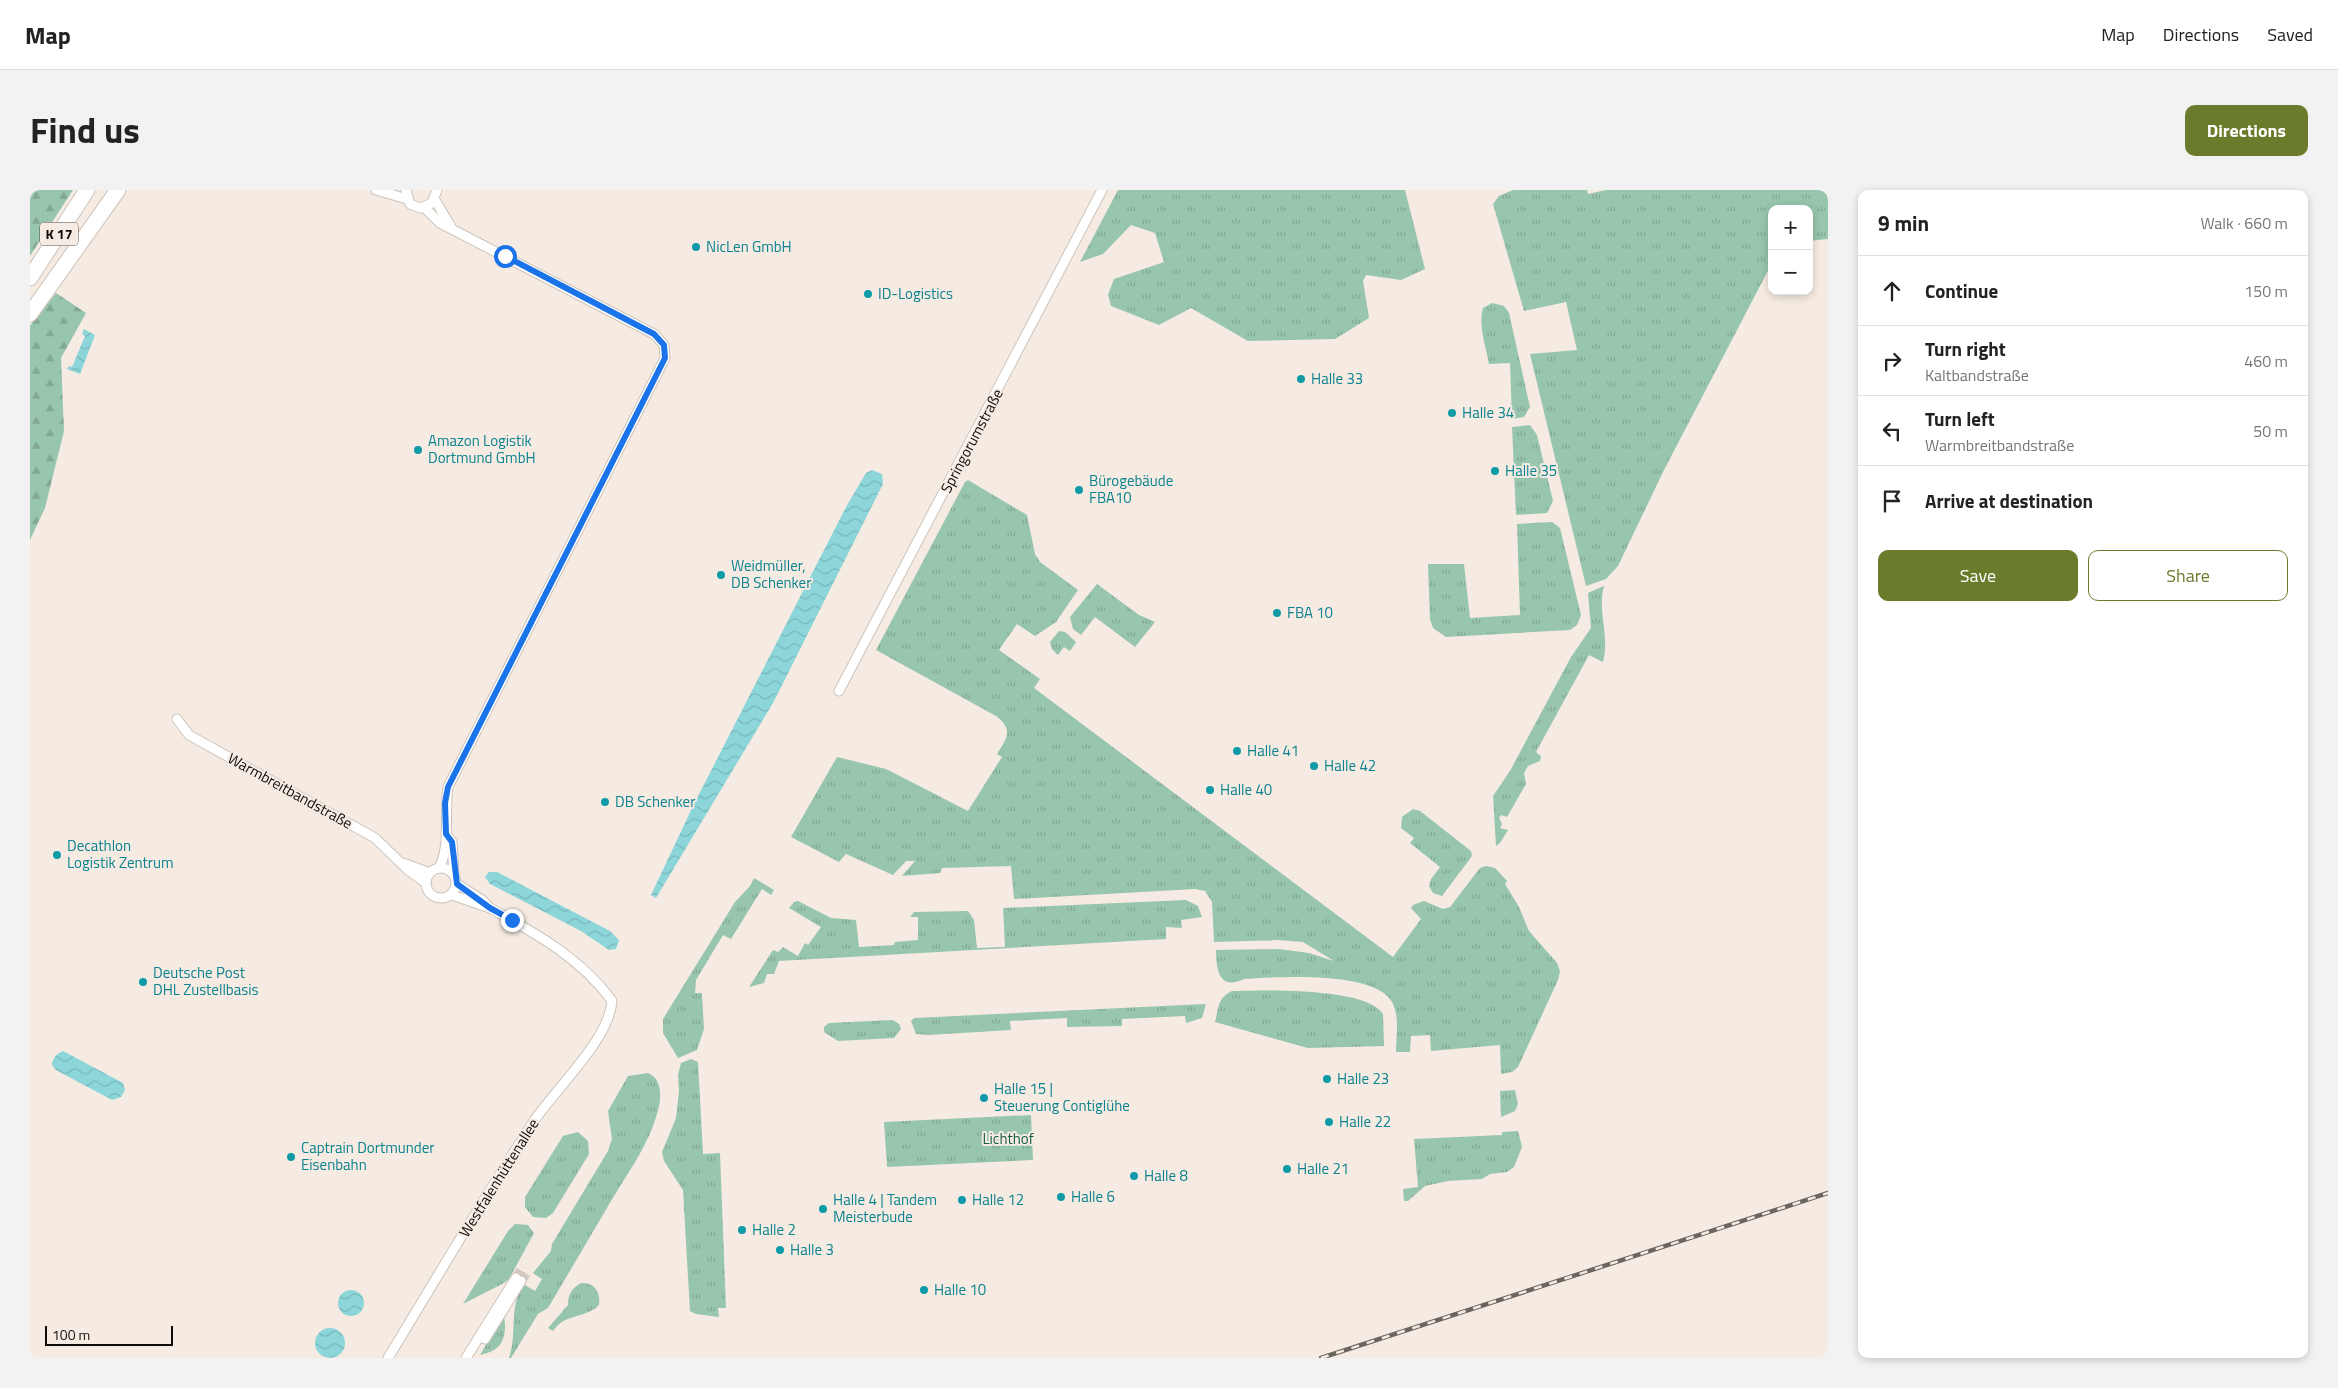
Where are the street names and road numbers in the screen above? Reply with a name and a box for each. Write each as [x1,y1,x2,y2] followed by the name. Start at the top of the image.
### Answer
[40,223,78,246] road number: K 17
[934,385,1009,497] street label: Springorumstraße
[223,747,357,835] street label: Warmbreitbandstraße
[453,1114,544,1242] street label: Westfalenhüttenallee

